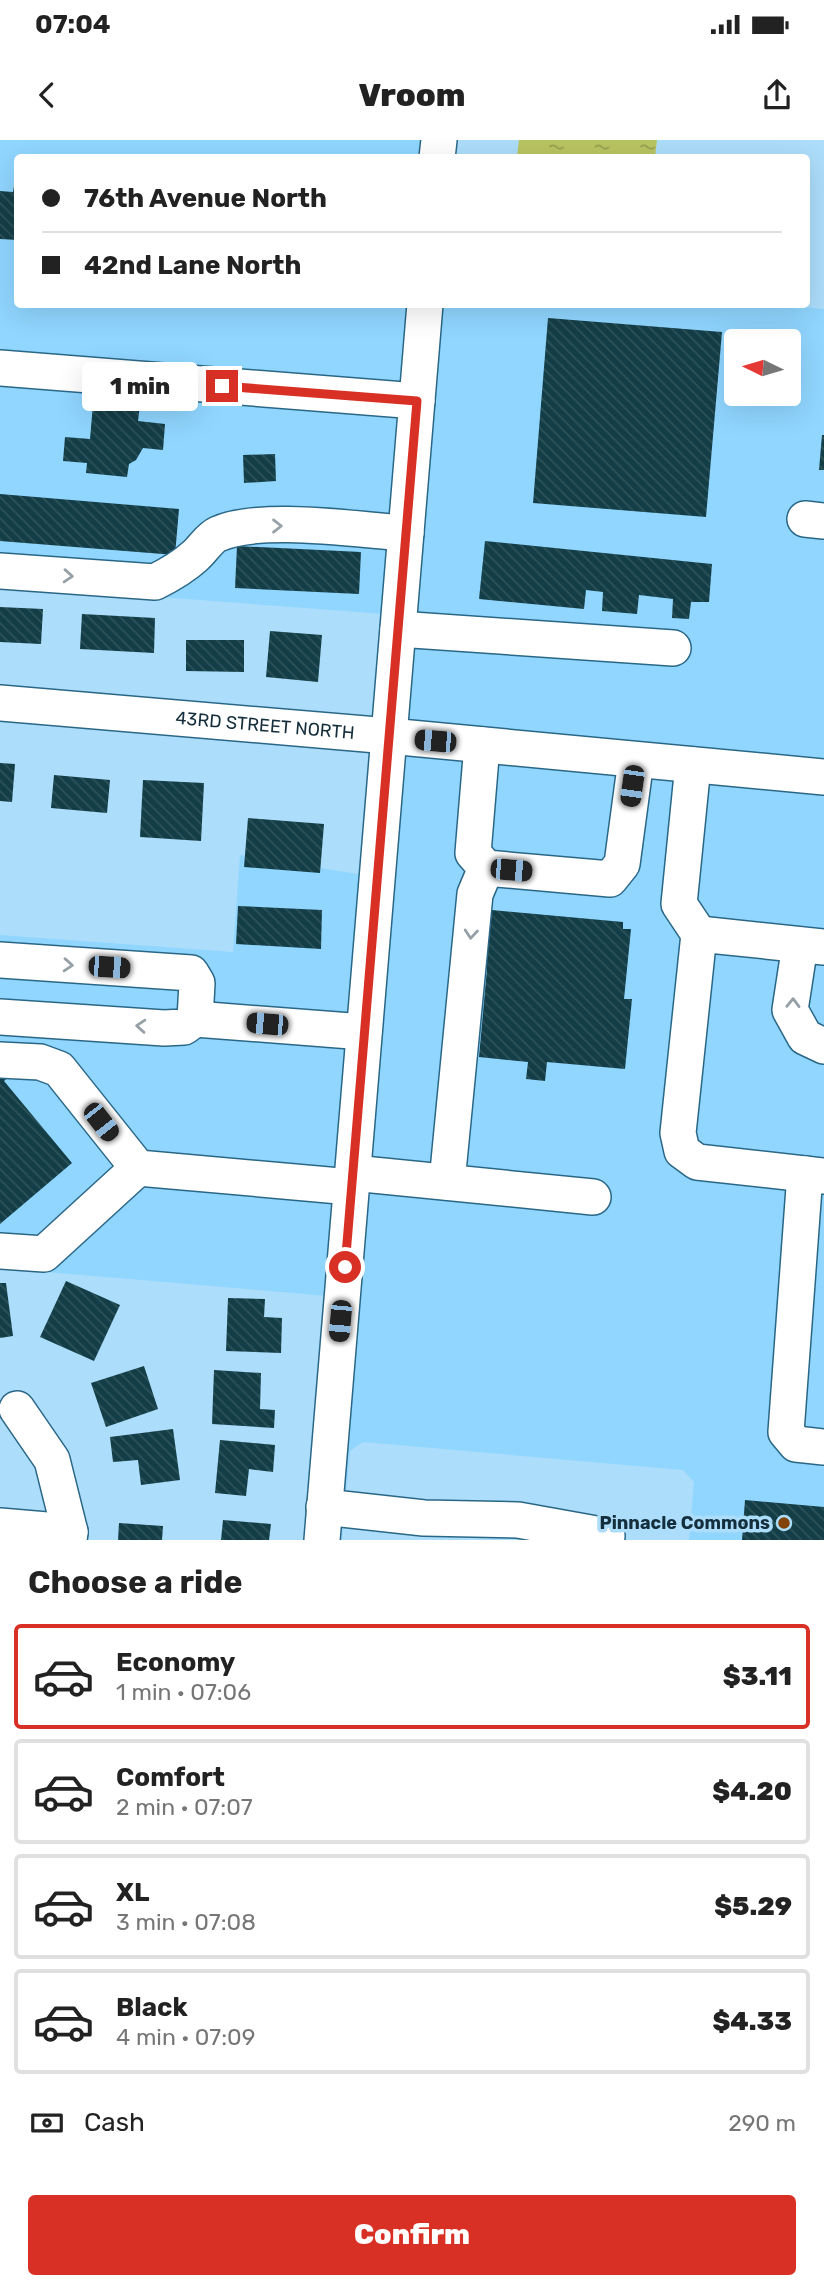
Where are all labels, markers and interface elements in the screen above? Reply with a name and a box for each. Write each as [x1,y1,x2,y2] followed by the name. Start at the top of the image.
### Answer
[35,9,111,40] text: 07:04
[28,76,66,114] icon: back
[359,76,465,114] text: Vroom
[758,76,796,114] icon: share
[84,183,327,214] text: 76th Avenue North
[84,250,301,281] text: 42nd Lane North
[724,329,802,406] north arrow
[724,329,801,406] map controls
[82,362,198,410] callout: 1 min
[206,370,238,402] route end
[110,372,170,400] text: 1 min
[272,518,282,534] one-way arrow
[63,568,74,583] one-way arrow
[175,707,356,744] street label: 43RD STREET NORTH
[414,729,457,753] car
[619,764,646,808] car
[490,858,533,882] car
[464,929,479,940] one-way arrow
[88,955,131,979] car
[63,957,74,972] one-way arrow
[785,997,801,1007] one-way arrow
[246,1012,289,1036] car
[135,1019,146,1034] one-way arrow
[80,1099,123,1145] car
[329,1251,361,1283] route start
[328,1299,353,1343] car
[599,1512,770,1534] place label: Pinnacle Commons
[776,1515,792,1531] marker: Pinnacle Commons
[28,1563,242,1601] text: Choose a ride
[32,1645,95,1708] icon: car
[116,1647,235,1678] text: Economy
[723,1661,792,1692] text: $3.11
[116,1678,251,1706] text: 1 min · 07:06
[32,1760,95,1823] icon: car
[116,1762,225,1793] text: Comfort
[712,1776,792,1807] text: $4.20
[116,1793,253,1821] text: 2 min · 07:07
[32,1875,95,1938] icon: car
[116,1877,149,1908] text: XL
[714,1891,792,1922] text: $5.29
[116,1908,256,1936] text: 3 min · 07:08
[32,1990,95,2053] icon: car
[116,1992,188,2023] text: Black
[712,2006,792,2037] text: $4.33
[116,2023,255,2051] text: 4 min · 07:09
[28,2104,66,2142] icon: cash
[84,2107,145,2138] text: Cash
[728,2109,796,2137] text: 290 m
[28,2195,796,2275] button: Confirm

